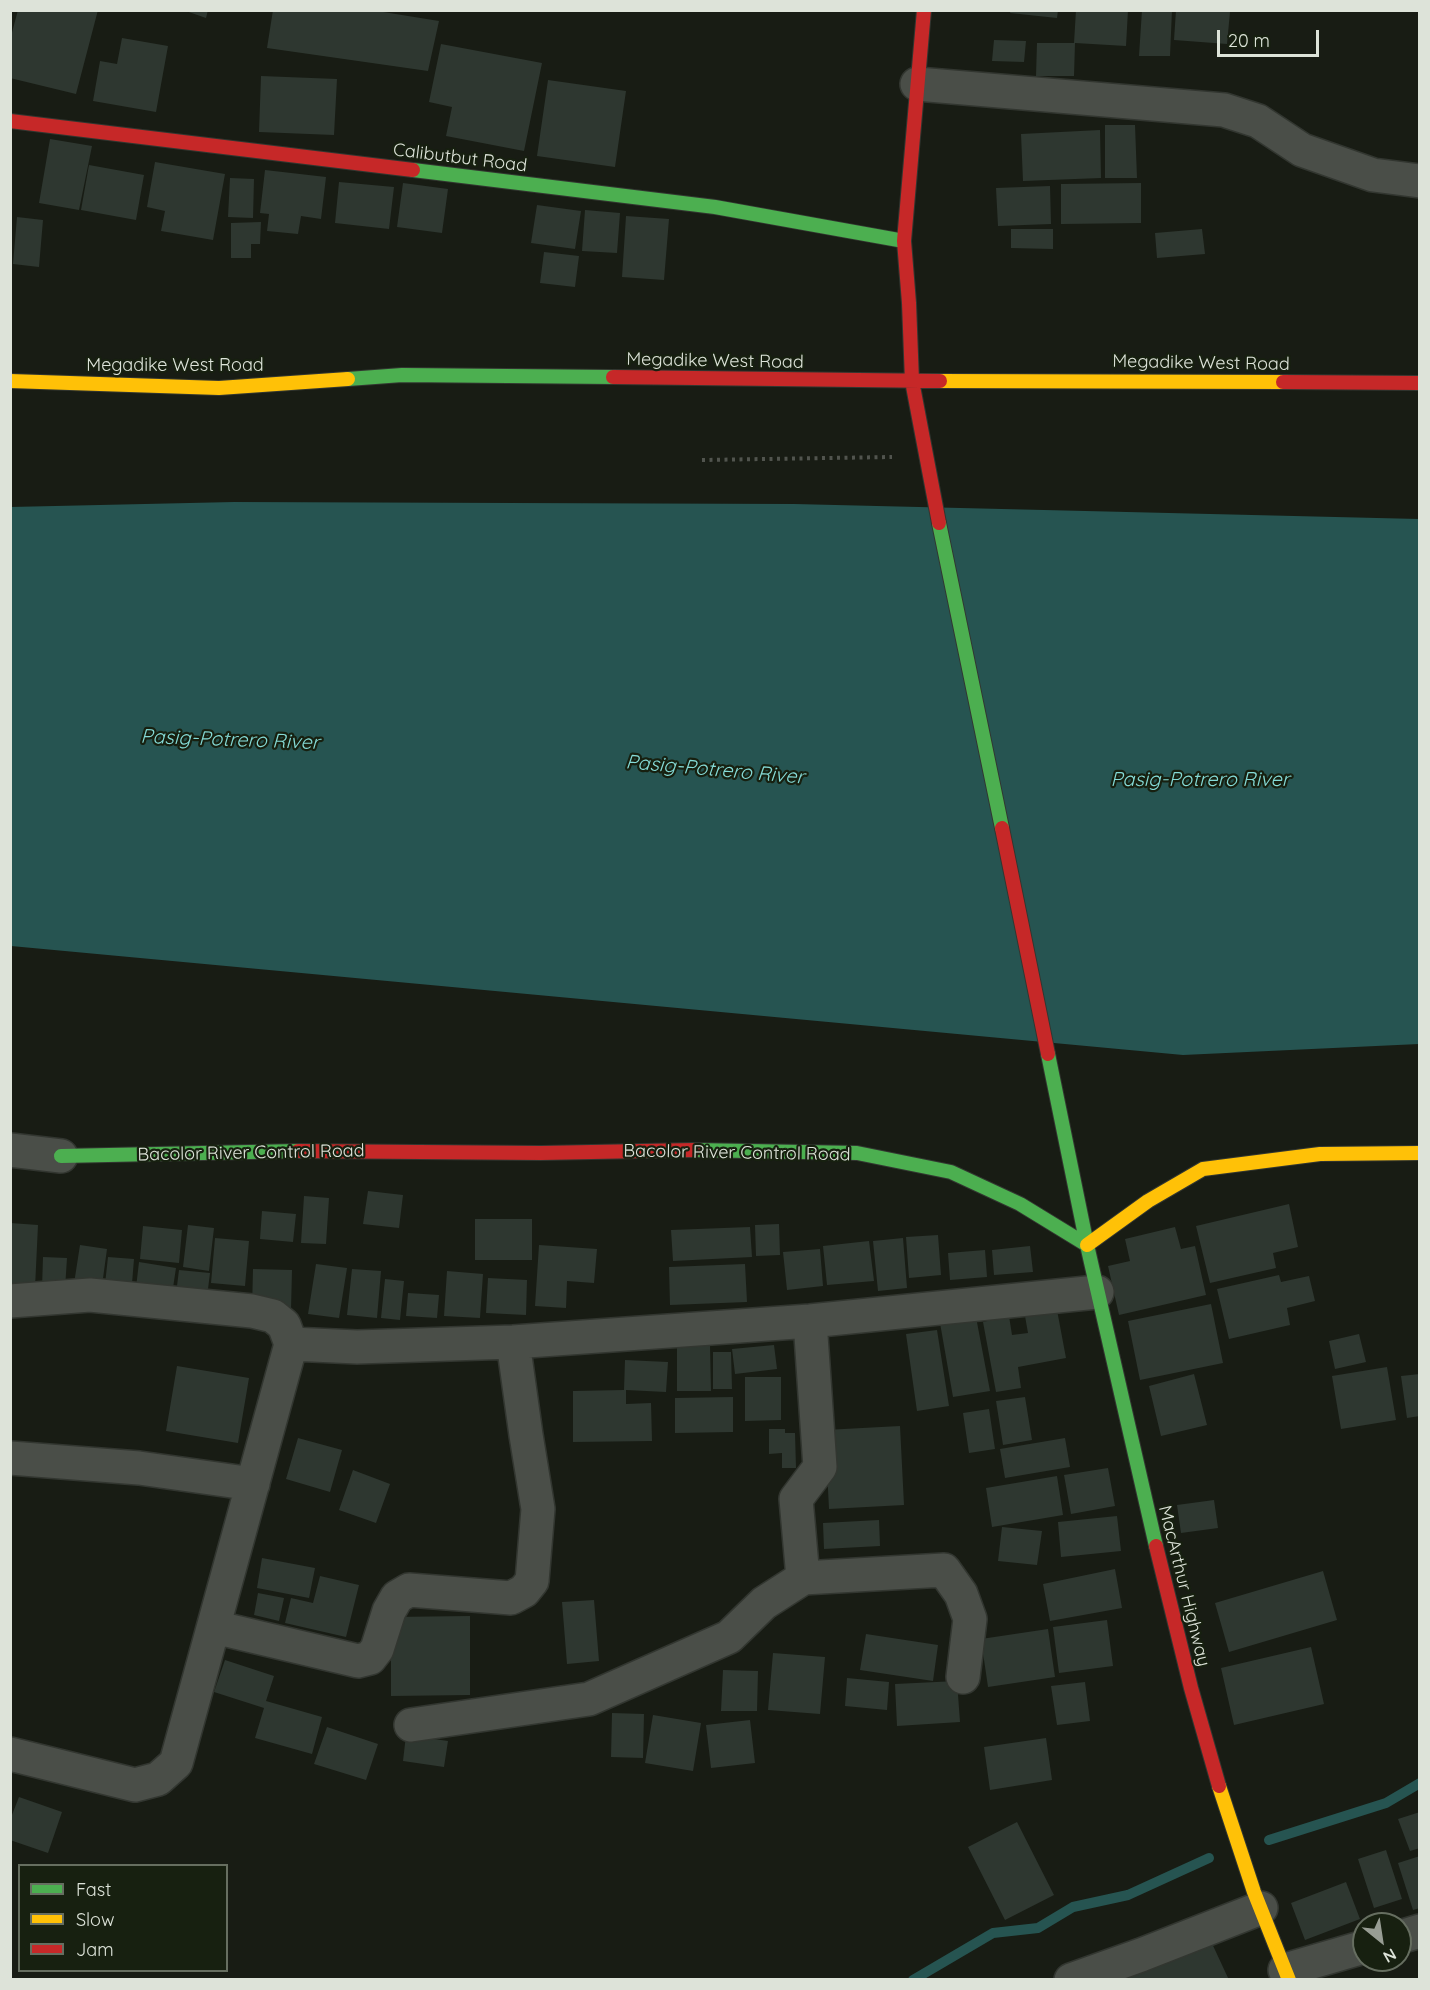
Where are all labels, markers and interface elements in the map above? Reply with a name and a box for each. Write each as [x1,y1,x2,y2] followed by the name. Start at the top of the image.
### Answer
[1220,18,1322,56] scale bar
[1228,29,1270,52] text: 20 m
[392,139,528,177] street label: Calibutbut Road
[626,349,804,373] street label: Megadike West Road
[1112,351,1290,375] street label: Megadike West Road
[86,355,264,377] street label: Megadike West Road
[140,725,320,755] water label: Pasig-Potrero River
[625,750,805,790] water label: Pasig-Potrero River
[1111,768,1289,792] water label: Pasig-Potrero River
[137,1140,365,1166] street label: Bacolor River Control Road
[623,1140,851,1166] street label: Bacolor River Control Road
[1154,1503,1214,1669] street label: MacArthur Highway
[18,1864,228,1972] legend
[76,1878,111,1901] text: Fast
[76,1908,114,1931] text: Slow
[1352,1912,1412,1972] north arrow
[76,1938,114,1961] text: Jam
[1380,1944,1400,1967] text: N

